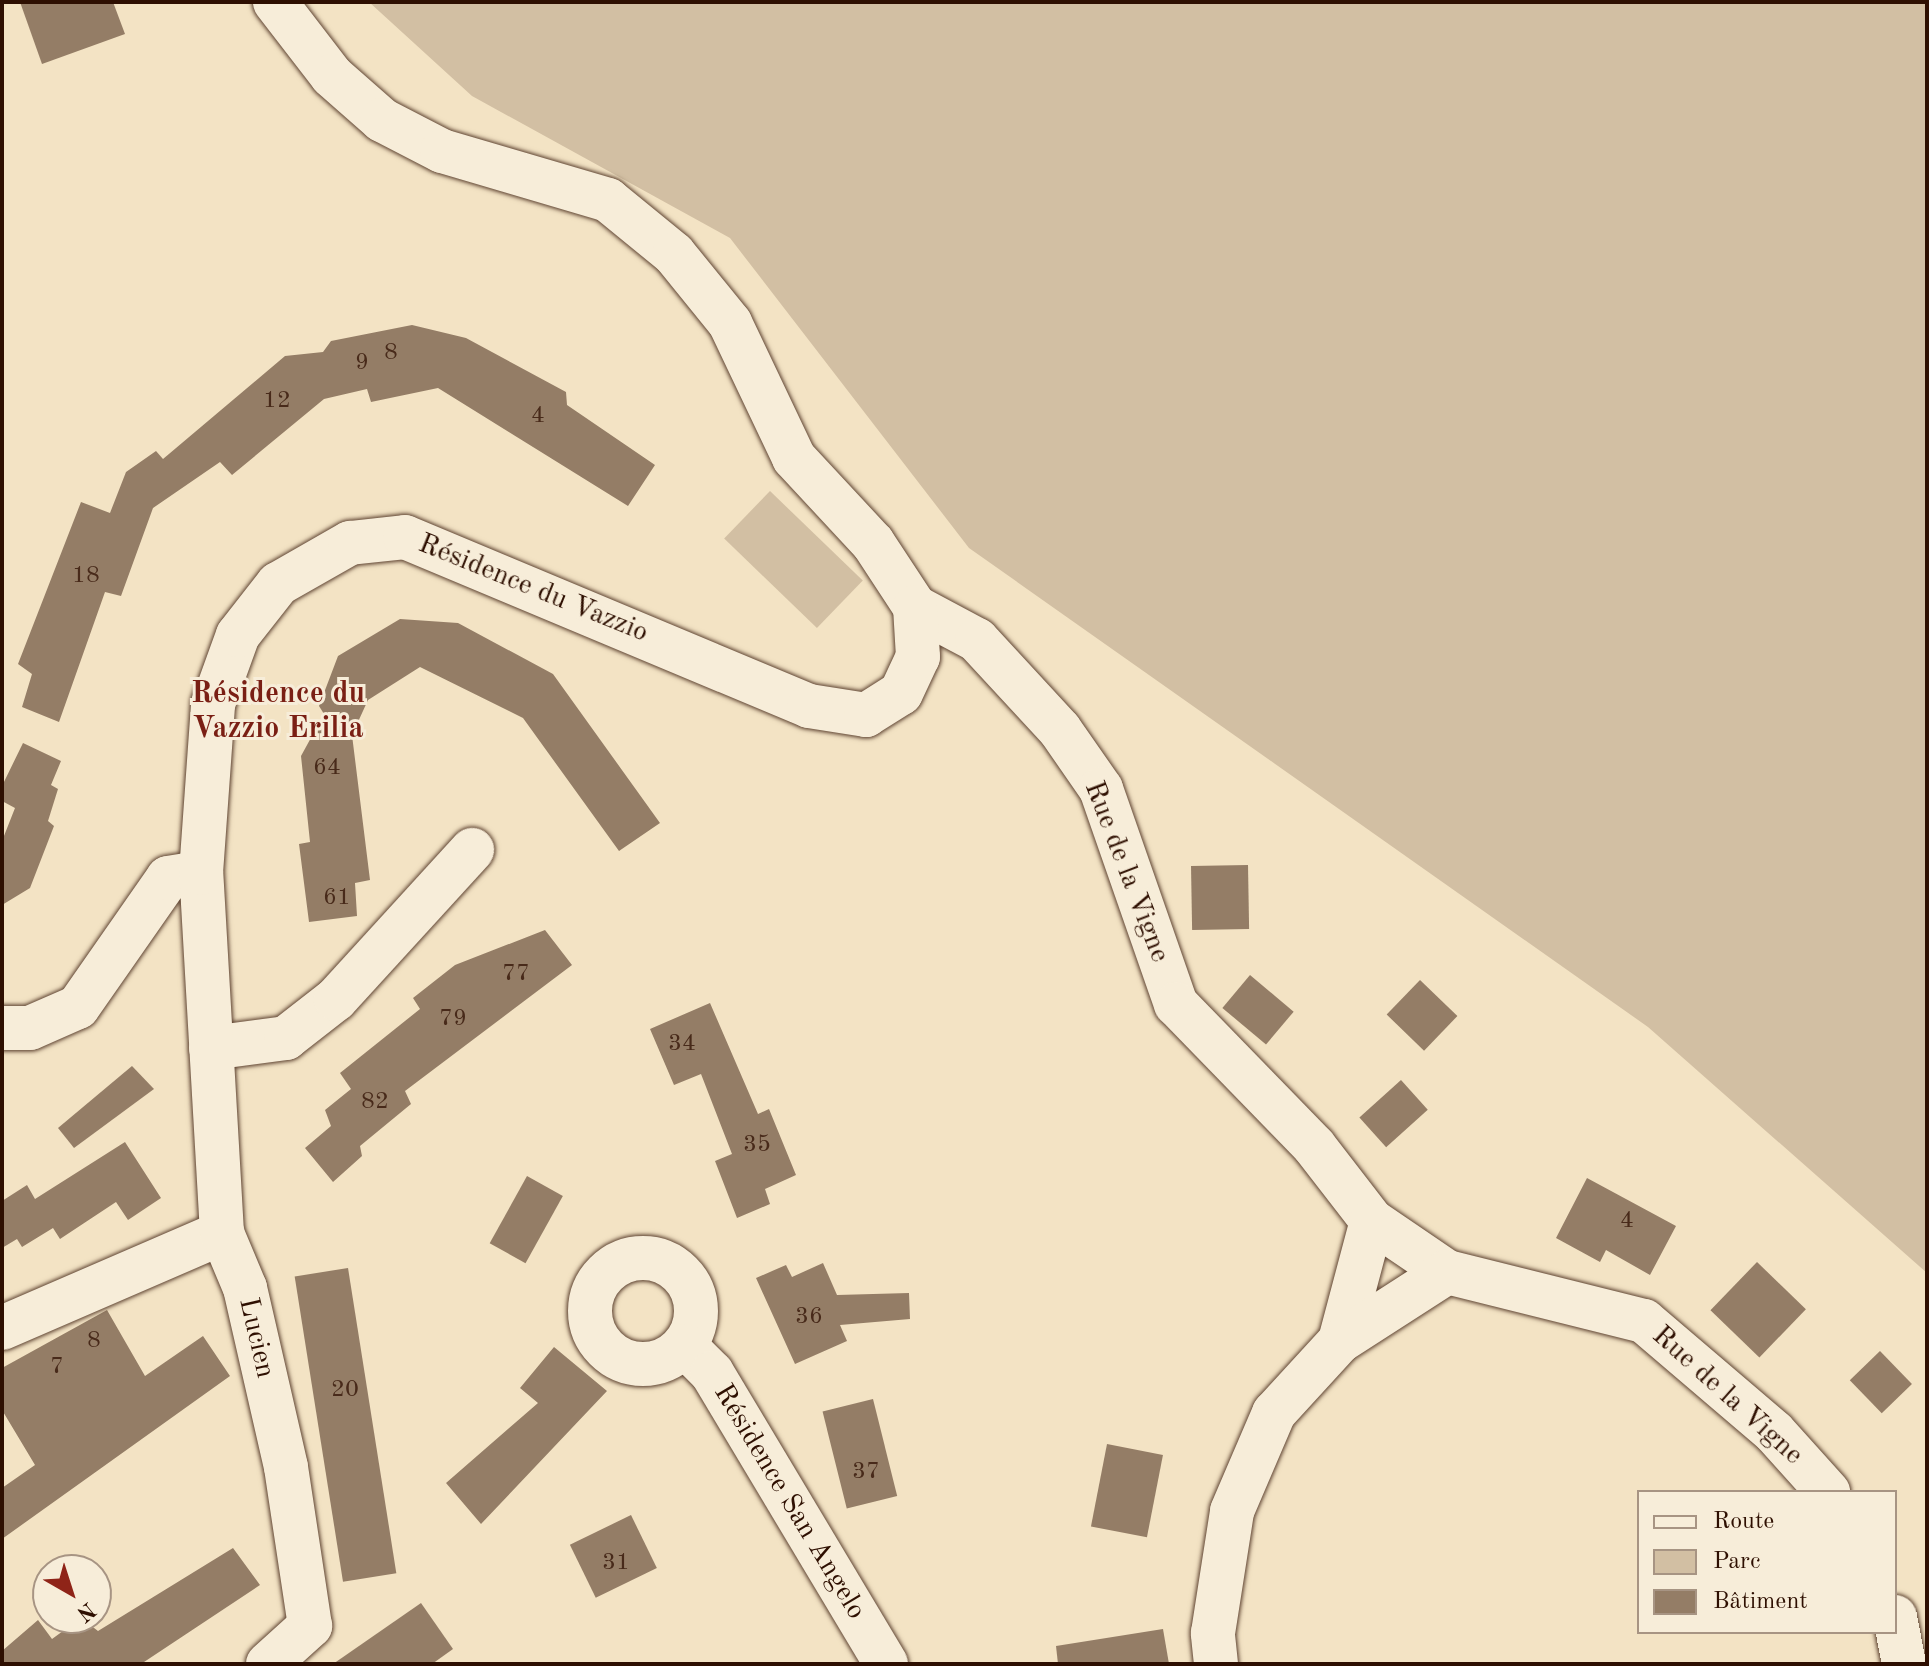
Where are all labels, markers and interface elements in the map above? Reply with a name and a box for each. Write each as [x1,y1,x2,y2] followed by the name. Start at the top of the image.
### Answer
[384,340,398,368] house number: 8
[355,350,369,378] house number: 9
[263,388,291,416] house number: 12
[531,403,545,431] house number: 4
[413,528,653,650] street label: Résidence du Vazzio
[72,563,100,591] house number: 18
[191,676,365,746] district label: Résidence du Vazzio Erilia
[313,755,341,783] house number: 64
[1076,777,1176,967] street label: Rue de la Vigne
[323,885,351,913] house number: 61
[502,961,530,989] house number: 77
[439,1006,467,1034] house number: 79
[668,1031,696,1059] house number: 34
[361,1089,389,1117] house number: 82
[743,1132,771,1160] house number: 35
[1620,1208,1634,1236] house number: 4
[230,1295,282,1381] street label: Lucien
[795,1304,823,1332] house number: 36
[1645,1319,1809,1473] street label: Rue de la Vigne
[87,1328,101,1356] house number: 8
[50,1354,64,1382] house number: 7
[331,1377,359,1405] house number: 20
[706,1378,872,1626] street label: Résidence San Angelo
[852,1459,880,1487] house number: 37
[1637,1490,1897,1634] legend
[1713,1510,1774,1534] text: Route
[602,1550,630,1578] house number: 31
[1713,1550,1760,1574] text: Parc
[32,1554,112,1634] north arrow
[1713,1590,1808,1614] text: Bâtiment
[72,1597,99,1625] text: N

